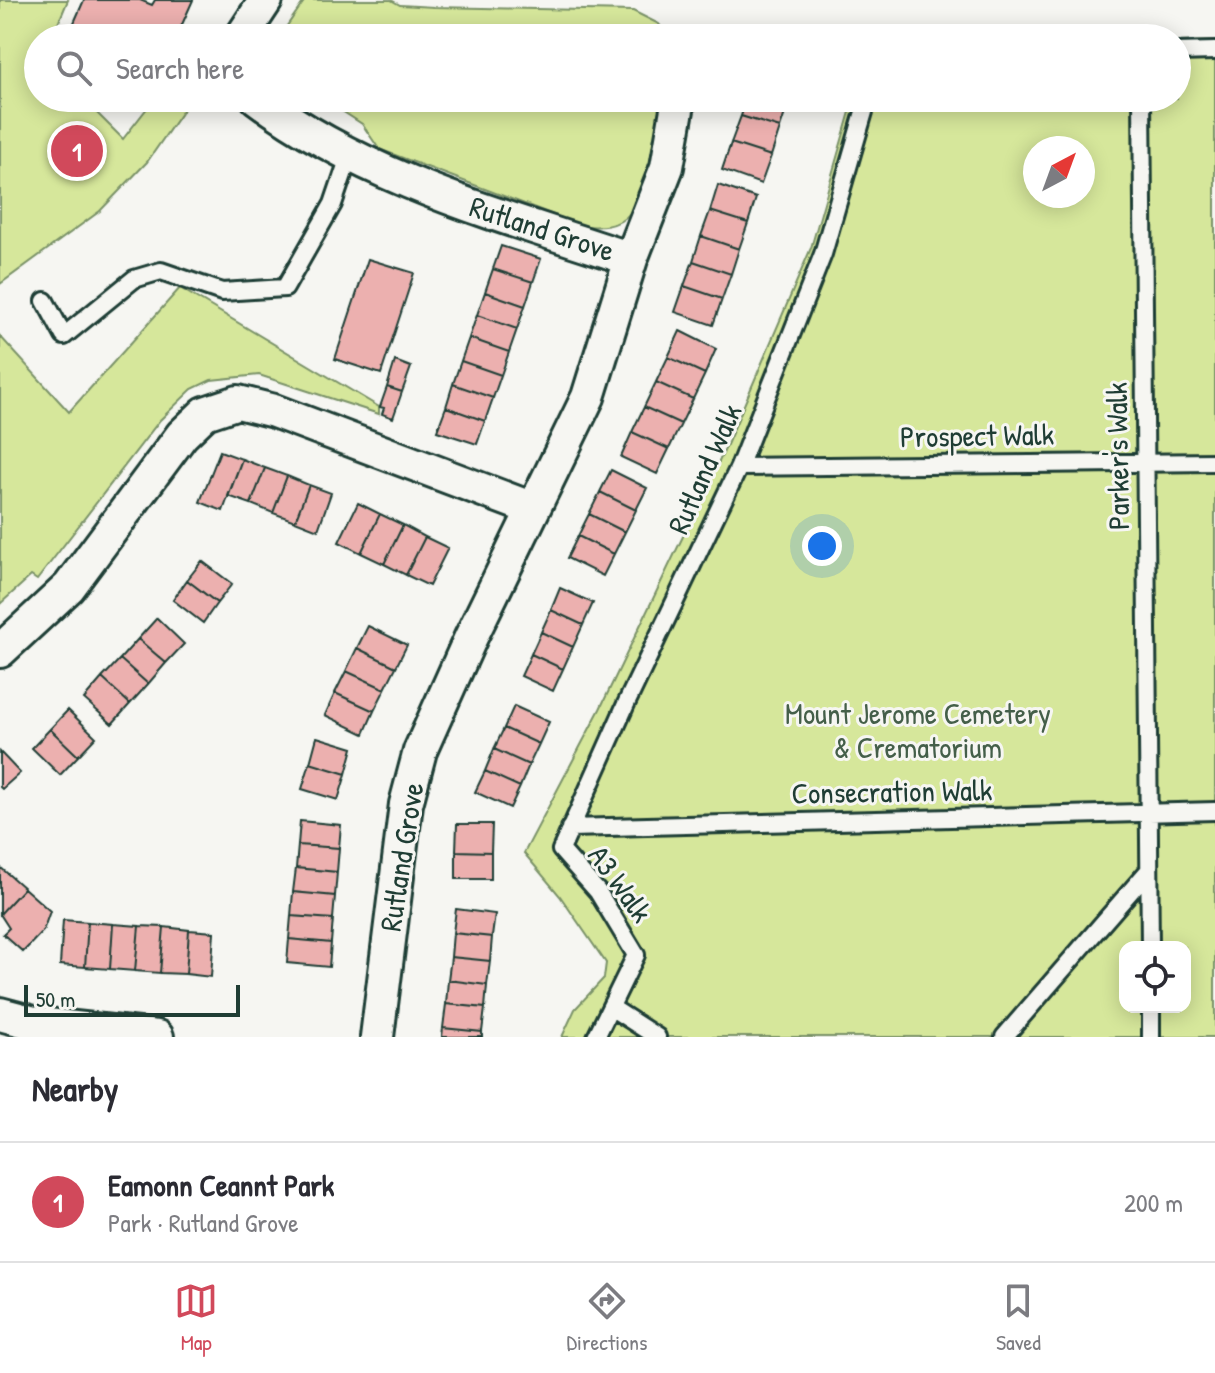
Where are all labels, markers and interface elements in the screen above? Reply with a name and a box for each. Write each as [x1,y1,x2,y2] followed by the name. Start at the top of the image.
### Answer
[24,24,1191,112] search box
[52,46,96,90] icon: search
[116,48,244,88] text: Search here
[51,121,103,181] pin: 1
[1023,136,1095,208] north arrow
[465,186,620,270] street label: Rutland Grove
[1096,382,1138,530] street label: Parker's Walk
[658,397,751,540] street label: Rutland Walk
[900,414,1054,456] street label: Prospect Walk
[802,526,842,566] your location
[785,693,1051,767] park label: Mount Jerome Cemetery & Crematorium
[791,769,993,813] street label: Consecration Walk
[370,780,432,934] street label: Rutland Grove
[579,837,662,930] street label: A3 Walk
[1119,941,1191,1013] map controls
[1119,941,1191,1013] button: locate
[24,981,240,1017] scale bar
[36,984,75,1014] text: 50 m
[32,1066,118,1112] text: Nearby
[108,1165,334,1205] text: Eamonn Ceannt Park
[53,1185,63,1220] text: 1
[1124,1185,1183,1220] text: 200 m
[108,1205,299,1240] text: Park · Rutland Grove
[174,1279,218,1357] tab: Map
[567,1279,648,1357] tab: Directions
[996,1279,1041,1357] tab: Saved

